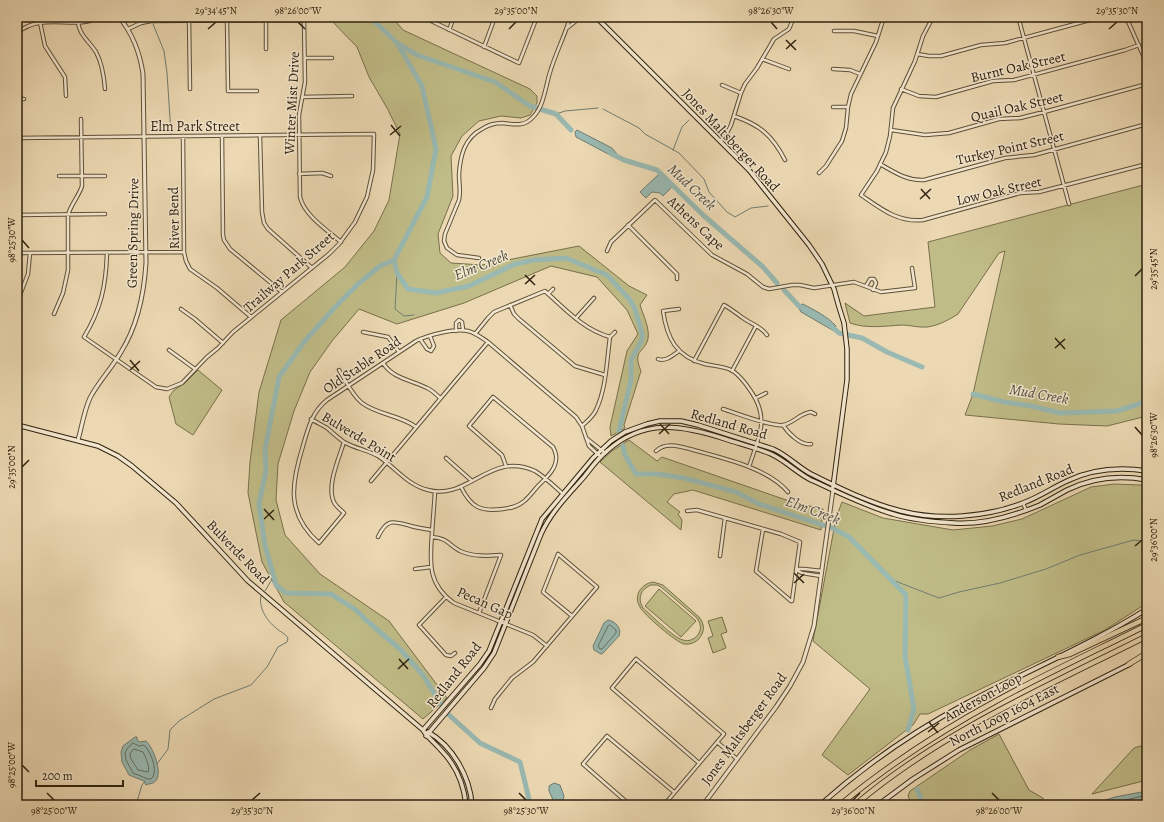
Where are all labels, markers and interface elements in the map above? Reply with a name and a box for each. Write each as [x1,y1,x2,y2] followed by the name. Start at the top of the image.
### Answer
[195,4,237,17] text: 29°34'45"N
[275,4,322,17] text: 98°26'00"W
[494,4,538,17] text: 29°35'00"N
[748,4,794,17] text: 98°26'30"W
[1096,4,1138,17] text: 29°35'30"N
[969,47,1068,87] street label: Burnt Oak Street
[280,51,304,156] street label: Winter Mist Drive
[678,84,784,196] street label: Jones Maltsberger Road
[969,87,1065,127] street label: Quail Oak Street
[150,117,240,136] street label: Elm Park Street
[954,126,1066,170] street label: Turkey Point Street
[663,159,721,215] water label: Mud Creek
[955,172,1044,210] street label: Low Oak Street
[123,178,143,288] street label: Green Spring Drive
[164,186,184,249] street label: River Bend
[663,191,729,254] street label: Athens Cape
[5,217,18,263] text: 98°25'30"W
[239,227,339,317] street label: Trailway Park Street
[451,245,511,285] water label: Elm Creek
[1147,248,1160,290] text: 29°35'45"N
[319,332,405,398] street label: Old Stable Road
[1008,379,1071,409] water label: Mud Creek
[688,404,770,444] street label: Redland Road
[318,407,400,467] street label: Bulverde Point
[1147,412,1160,458] text: 98°26'30"W
[5,445,18,489] text: 29°35'00"N
[996,459,1077,507] street label: Redland Road
[783,491,844,529] water label: Elm Creek
[202,516,274,589] street label: Bulverde Road
[1147,518,1160,562] text: 29°36'00"N
[454,582,516,624] street label: Pecan Gap
[422,638,486,712] street label: Redland Road
[940,668,1025,727] street label: Anderson Loop
[697,669,792,789] street label: Jones Maltsberger Road
[946,679,1062,751] street label: North Loop 1604 East
[5,741,18,788] text: 98°25'00"W
[36,762,123,788] scale bar
[42,768,73,784] text: 200 m
[31,804,78,817] text: 98°25'00"W
[231,804,273,817] text: 29°35'30"N
[503,804,549,817] text: 98°25'30"W
[831,804,875,817] text: 29°36'00"N
[976,804,1023,817] text: 98°26'00"W

